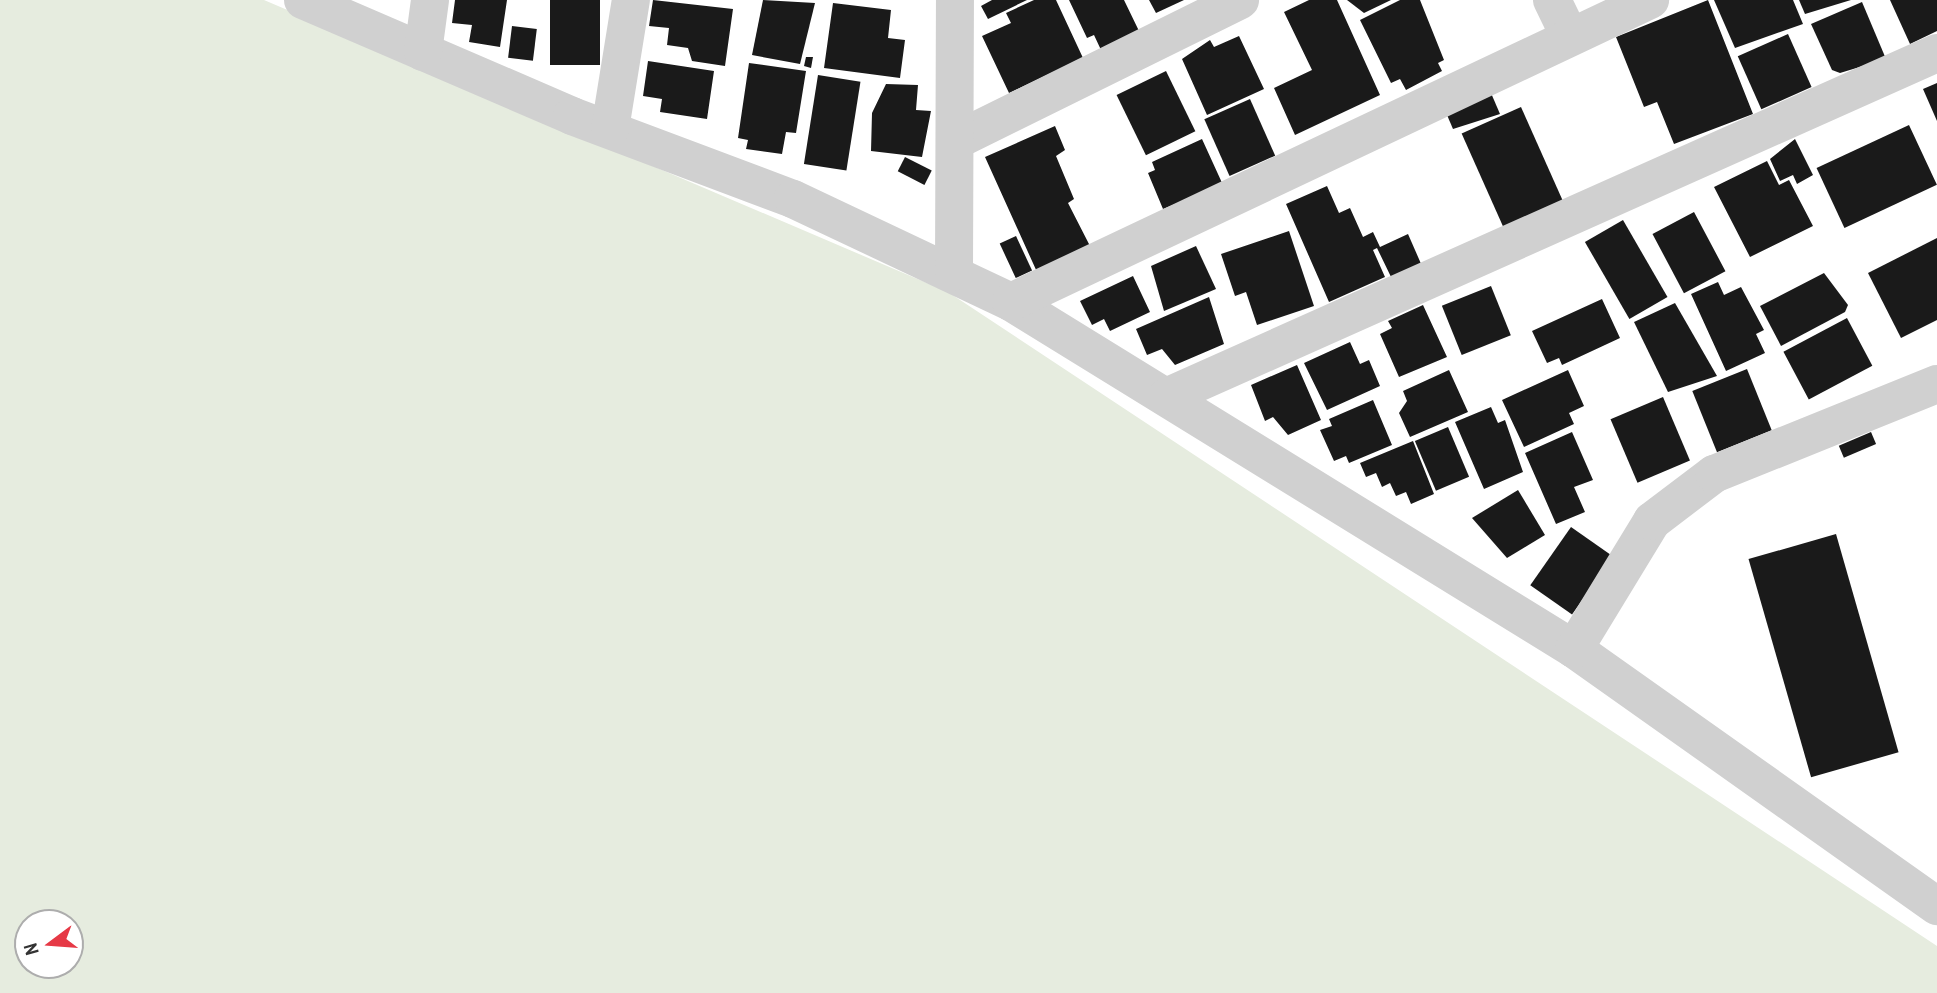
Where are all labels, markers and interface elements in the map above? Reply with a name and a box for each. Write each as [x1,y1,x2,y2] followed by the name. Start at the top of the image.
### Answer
[14,909,84,979] north arrow
[17,940,45,958] text: N

